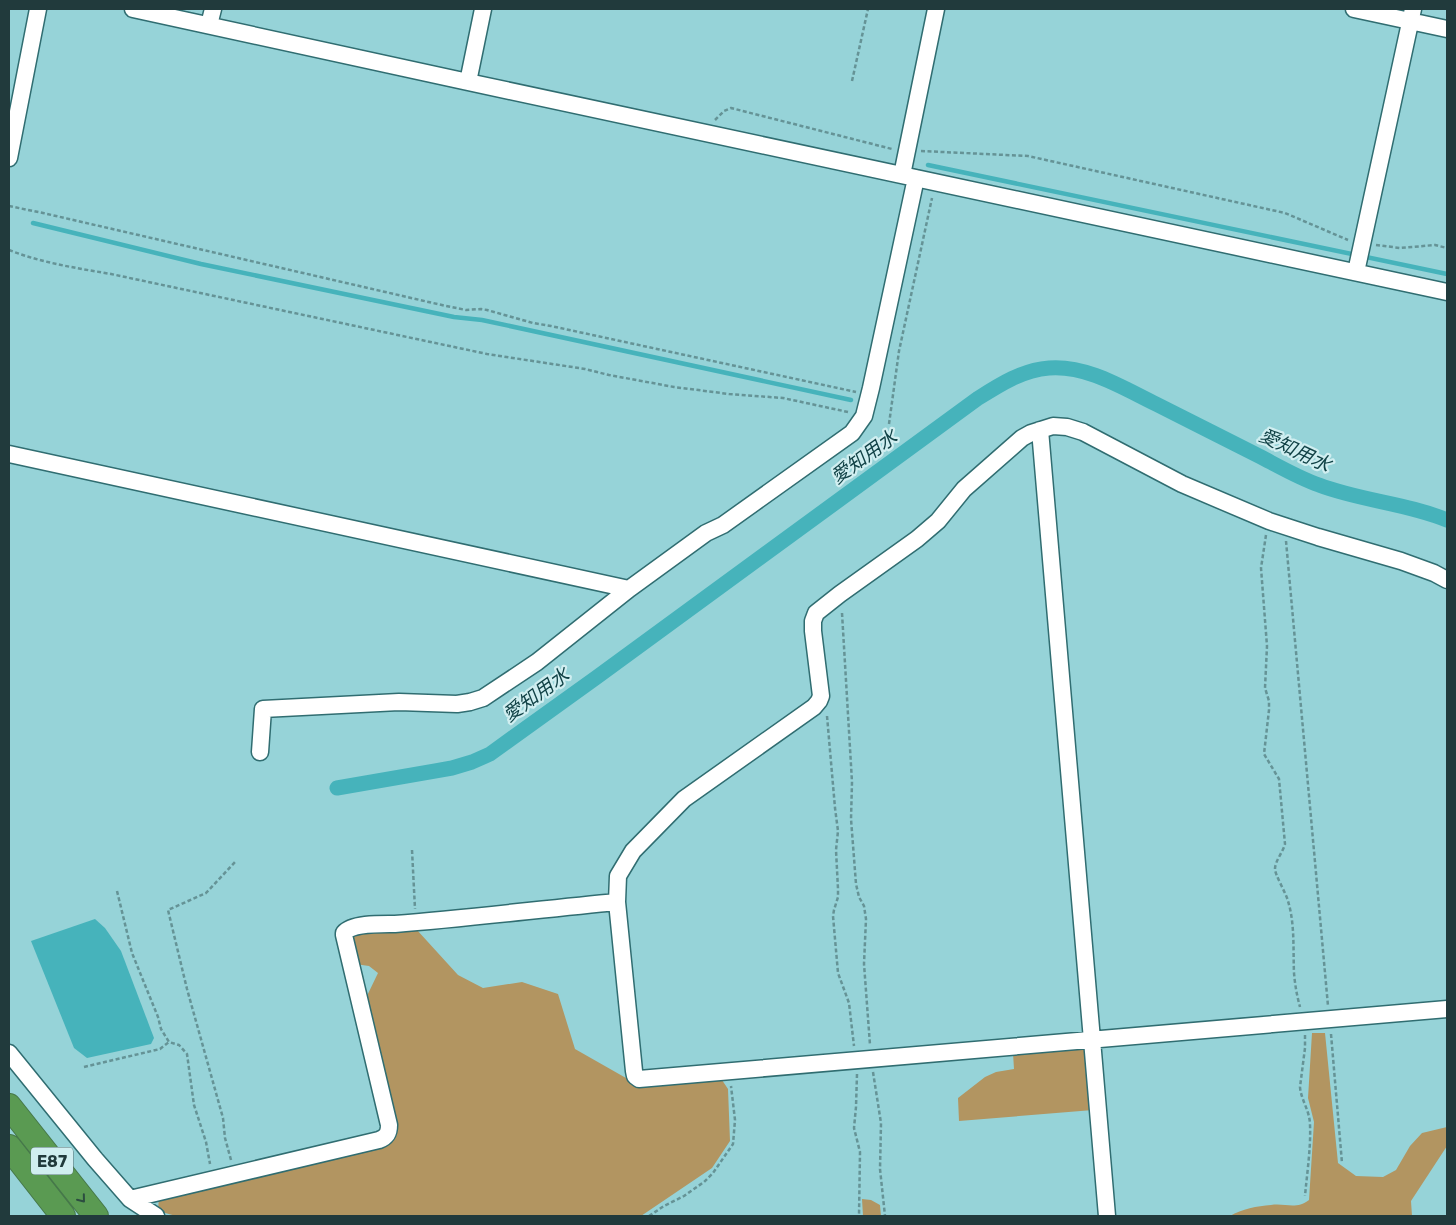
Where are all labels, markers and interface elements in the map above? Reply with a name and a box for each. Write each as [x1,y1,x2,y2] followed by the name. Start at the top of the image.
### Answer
[826,424,903,489] water label: 愛知用水
[1256,424,1336,477] water label: 愛知用水
[498,662,575,727] water label: 愛知用水
[31,1148,73,1174] road number: E87
[76,1193,84,1202] one-way arrow

